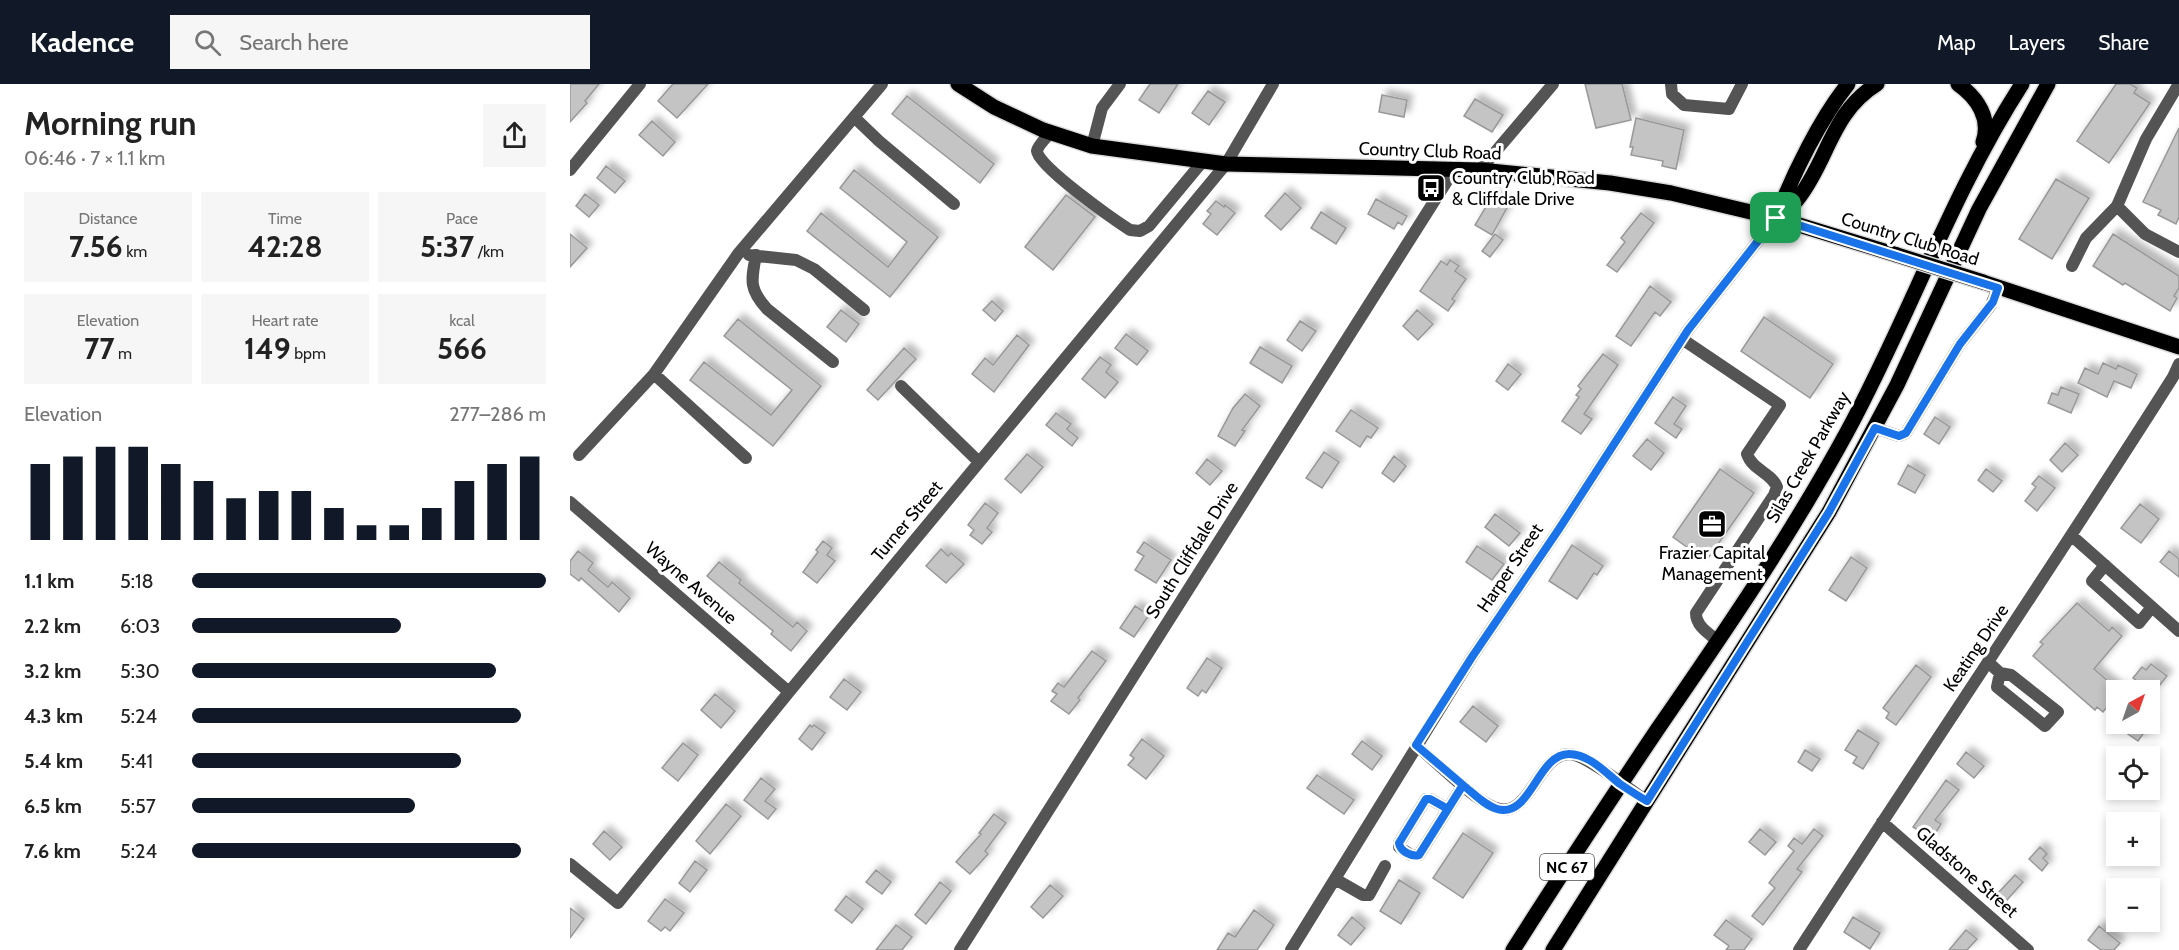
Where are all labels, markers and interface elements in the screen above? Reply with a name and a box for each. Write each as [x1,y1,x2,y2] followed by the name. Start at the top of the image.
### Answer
[170,15,590,69] search box
[30,25,134,59] text: Kadence
[191,26,224,59] icon: search
[239,29,349,56] text: Search here
[1937,30,1976,55] text: Map
[2009,30,2065,55] text: Layers
[2098,30,2149,55] text: Share
[24,103,196,143] text: Morning run
[483,104,546,167] button: share
[1358,138,1502,164] street label: Country Club Road
[24,146,165,170] text: 06:46 · 7 × 1.1 km
[1452,167,1595,210] place label: Country Club Road & Cliffdale Drive
[1415,172,1447,204] bus stop icon: Country Club Road & Cliffdale Drive
[1750,192,1801,243] pin
[1759,201,1792,234] icon: arrive
[1838,208,1982,270] street label: Country Club Road
[79,209,137,228] text: Distance
[268,209,302,228] text: Time
[446,209,478,228] text: Pace
[69,228,123,265] text: 7.56
[247,228,323,265] text: 42:28
[420,228,474,265] text: 5:37
[123,242,147,261] text: km
[474,242,504,261] text: /km
[77,311,139,330] text: Elevation
[252,311,318,330] text: Heart rate
[449,311,475,330] text: kcal
[84,330,114,367] text: 77
[244,330,291,367] text: 149
[437,330,487,367] text: 566
[114,344,132,363] text: m
[291,344,326,363] text: bpm
[1761,387,1855,527] street label: Silas Creek Parkway
[24,402,102,426] text: Elevation
[449,402,546,426] text: 277–286 m
[867,476,947,566] street label: Turner Street
[1141,478,1243,622] street label: South Cliffdale Drive
[1696,508,1728,540] office icon: Frazier Capital Management
[1472,520,1548,616] street label: Harper Street
[641,537,741,629] street label: Wayne Avenue
[1659,542,1766,585] place label: Frazier Capital Management
[24,569,74,593] text: 1.1 km
[120,569,154,593] text: 5:18
[1939,600,2013,696] street label: Keating Drive
[24,614,81,638] text: 2.2 km
[120,614,160,638] text: 6:03
[24,659,81,683] text: 3.2 km
[120,659,160,683] text: 5:30
[2106,680,2160,734] north arrow
[2106,680,2160,932] map controls
[24,704,83,728] text: 4.3 km
[120,704,157,728] text: 5:24
[2106,746,2160,800] button: locate
[24,749,83,773] text: 5.4 km
[120,749,153,773] text: 5:41
[24,794,82,818] text: 6.5 km
[120,794,156,818] text: 5:57
[2106,812,2160,866] button: +
[1912,822,2022,922] street label: Gladstone Street
[24,839,81,863] text: 7.6 km
[120,839,157,863] text: 5:24
[1540,854,1594,880] road number: NC 67
[2106,878,2160,932] button: −

